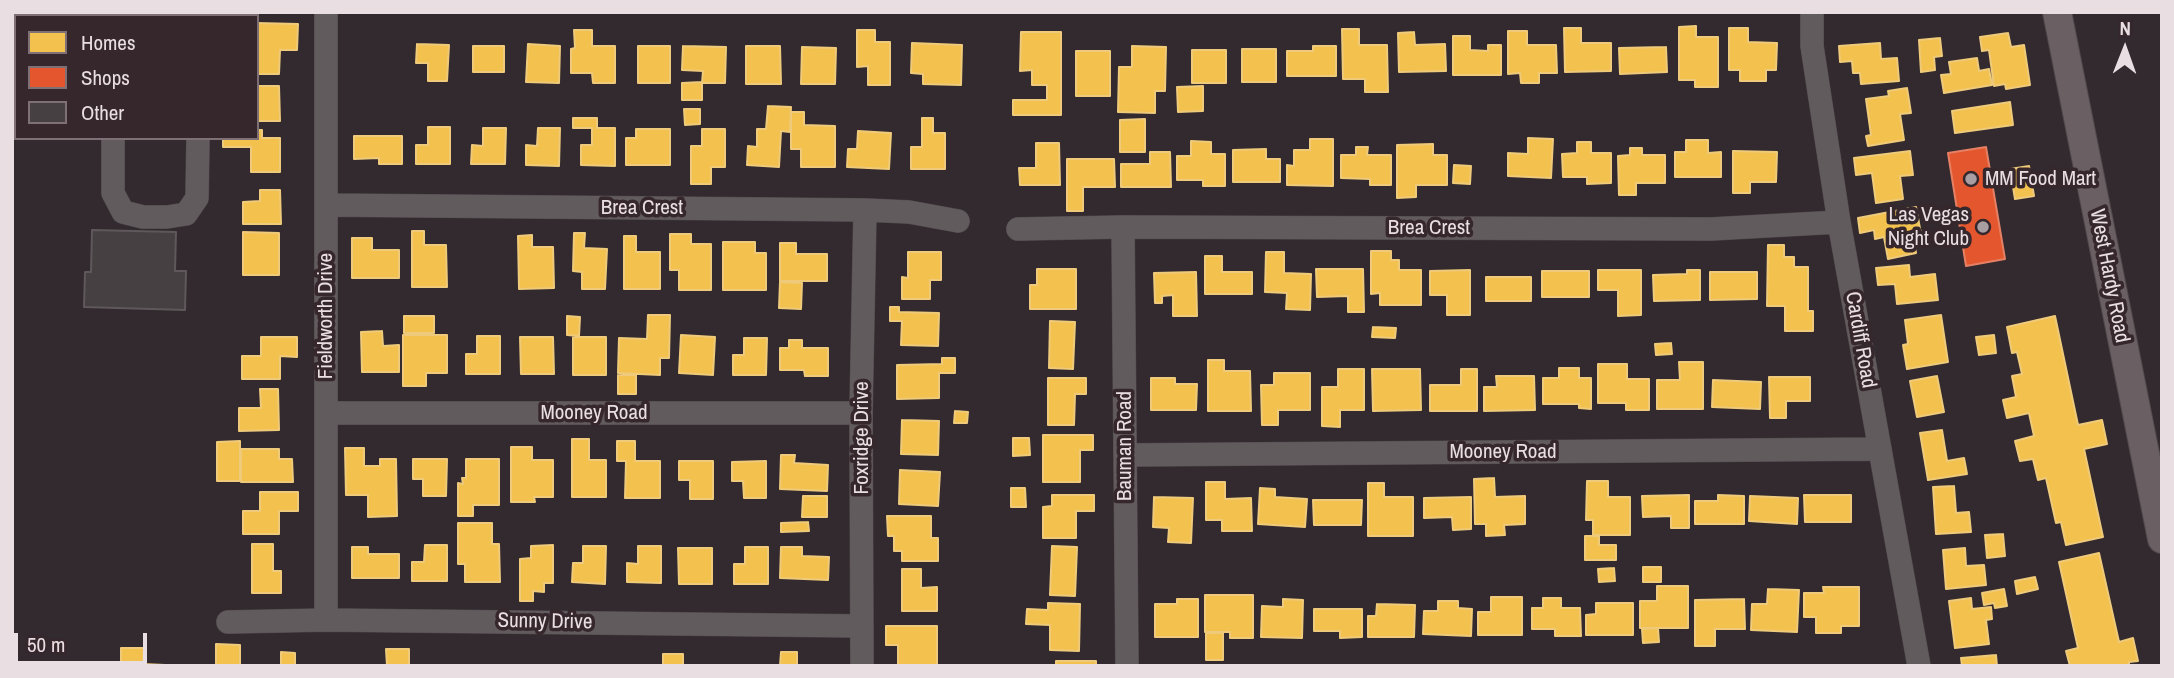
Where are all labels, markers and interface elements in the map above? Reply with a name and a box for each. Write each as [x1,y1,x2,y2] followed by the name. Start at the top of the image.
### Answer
[14,14,259,140] legend
[2090,14,2160,84] north arrow
[2120,15,2131,41] text: N
[81,28,136,57] text: Homes
[81,63,130,92] text: Shops
[81,98,124,127] text: Other
[1985,166,2096,192] place label: MM Food Mart
[1963,171,1979,187] marker: MM Food Mart
[601,195,683,221] street label: Brea Crest
[1888,202,1969,252] place label: Las Vegas Night Club
[2084,207,2134,345] street label: West Hardy Road
[1388,215,1470,241] street label: Brea Crest
[1975,219,1991,235] marker: Las Vegas Night Club
[313,253,339,379] street label: Fieldworth Drive
[1839,290,1881,390] street label: Cardiff Road
[849,381,875,495] street label: Foxridge Drive
[1112,391,1138,501] street label: Bauman Road
[540,400,648,426] street label: Mooney Road
[1449,439,1557,465] street label: Mooney Road
[497,609,593,635] street label: Sunny Drive
[18,618,150,662] scale bar
[27,630,65,659] text: 50 m

